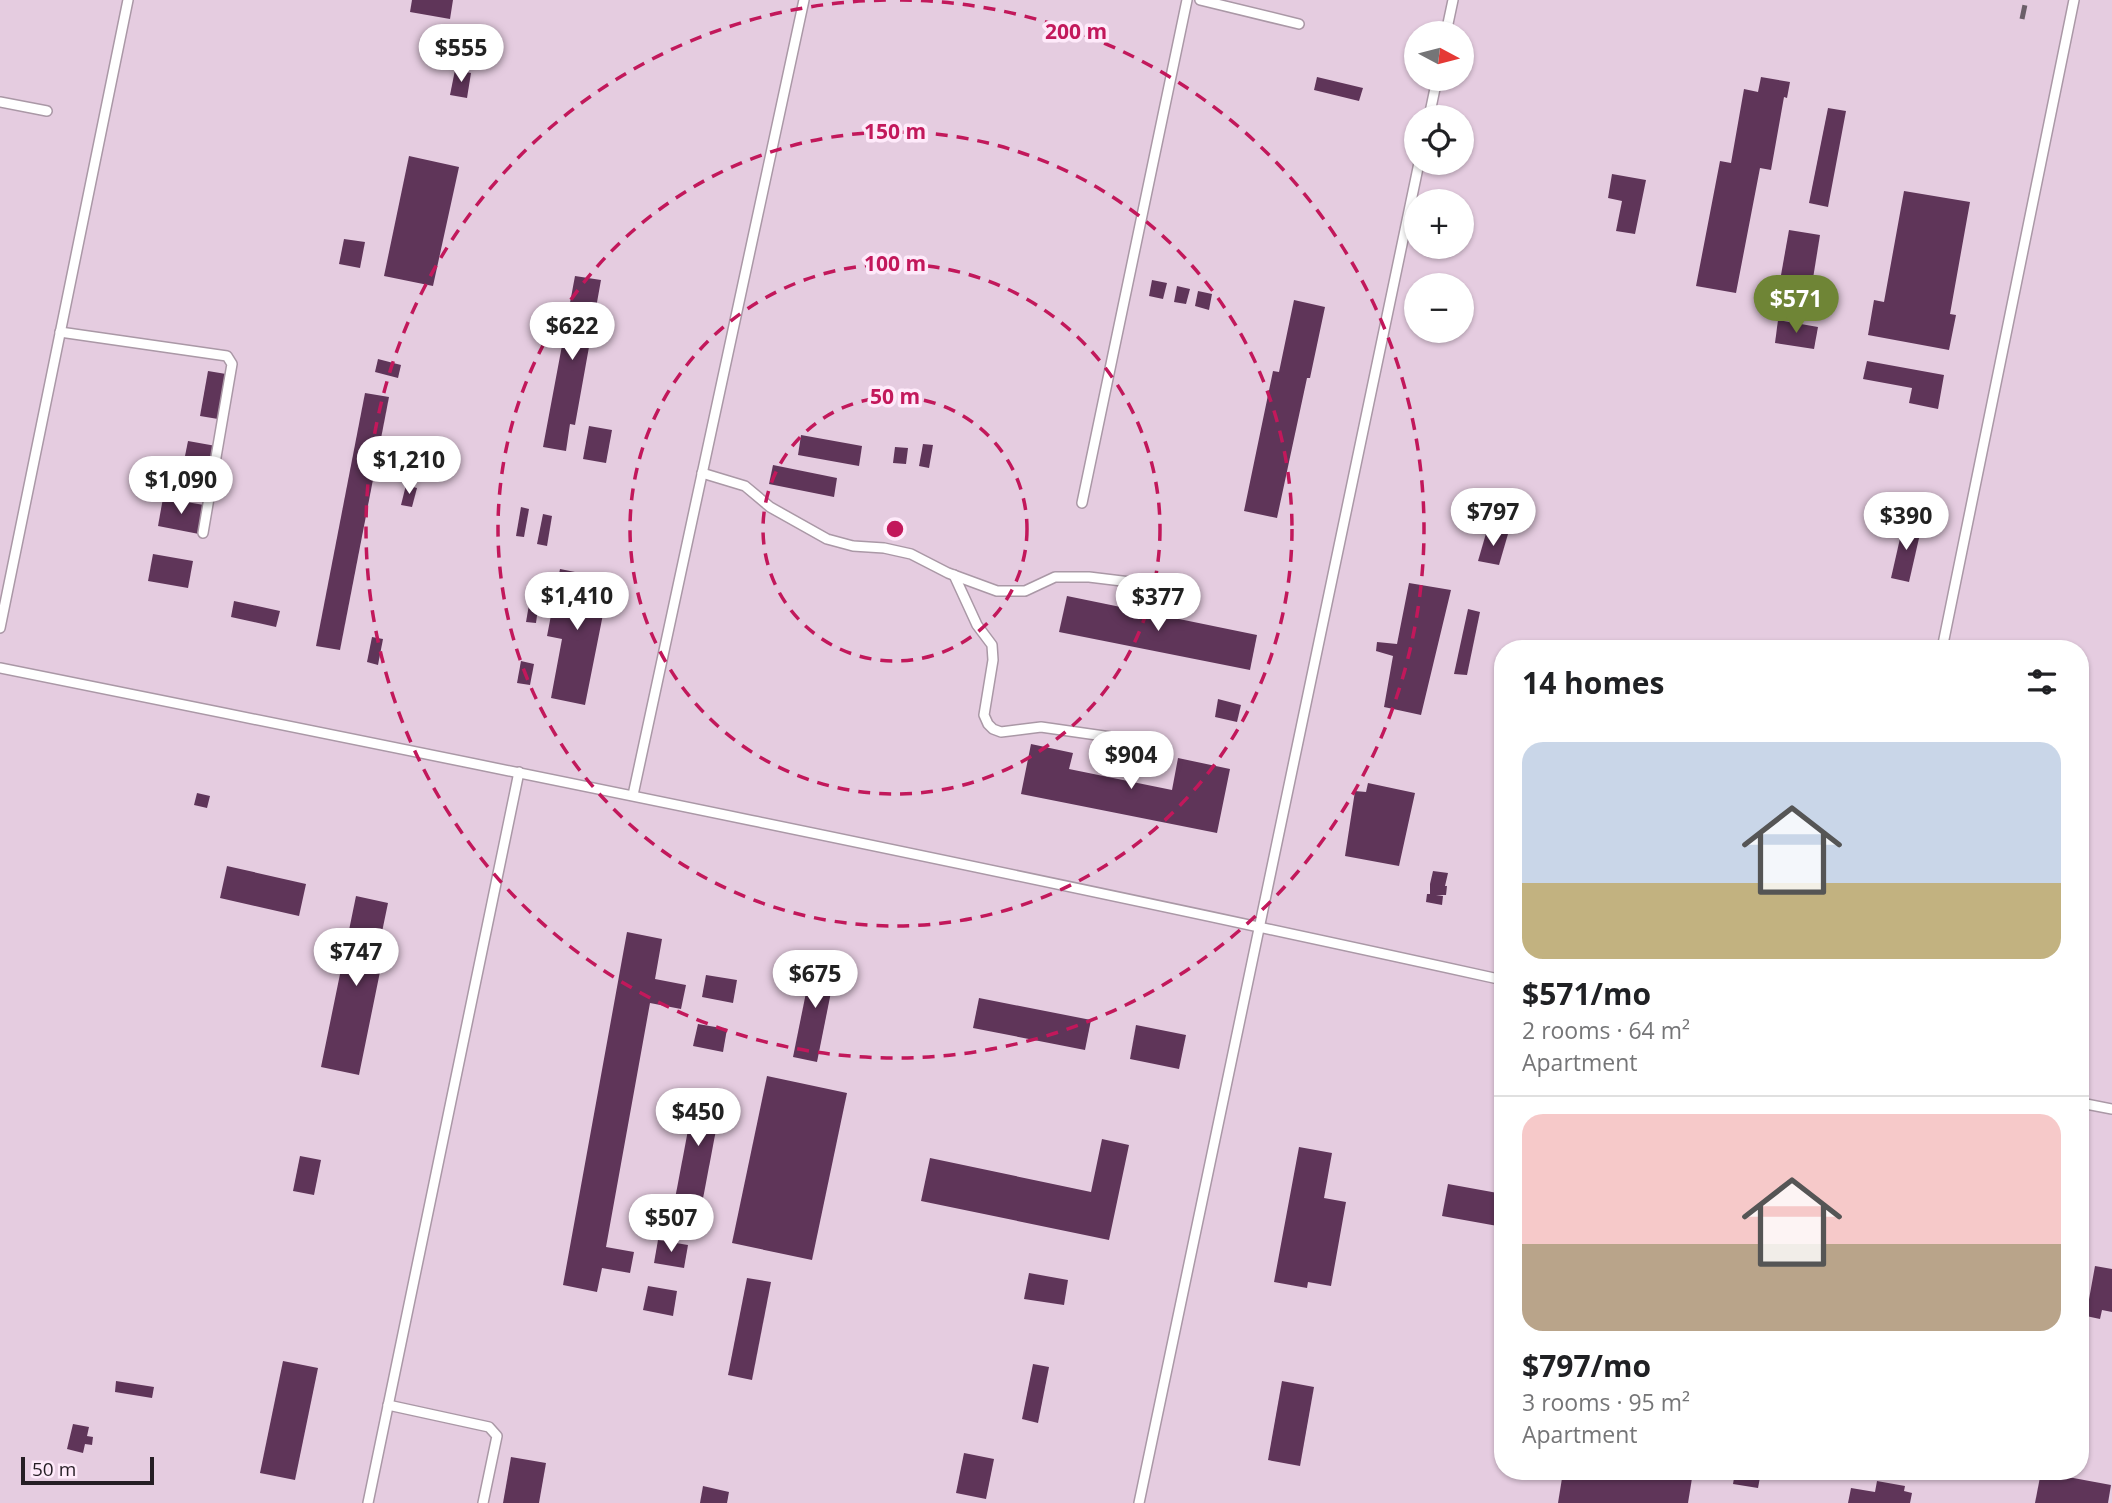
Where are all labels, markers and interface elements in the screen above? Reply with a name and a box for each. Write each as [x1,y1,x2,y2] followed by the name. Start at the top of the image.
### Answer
[1045,17,1107,45] text: 200 m
[1404,21,1474,91] north arrow
[1404,21,1474,343] map controls
[420,24,502,84] pin: $555
[435,31,487,63] text: $555
[1404,105,1474,175] button: locate
[864,117,926,145] text: 150 m
[1404,189,1474,259] button: +
[864,249,926,277] text: 100 m
[1404,273,1474,343] button: −
[1755,276,1837,335] pin: $571
[1770,282,1822,314] text: $571
[531,302,613,362] pin: $622
[546,309,598,341] text: $622
[870,382,920,410] text: 50 m
[352,436,466,496] pin: $1,210
[373,443,445,475] text: $1,210
[124,456,238,516] pin: $1,090
[145,463,217,495] text: $1,090
[1452,489,1534,548] pin: $797
[1865,492,1947,552] pin: $390
[1467,495,1519,527] text: $797
[1880,499,1932,531] text: $390
[883,517,907,541] centre of rings
[520,572,634,632] pin: $1,410
[1117,574,1199,633] pin: $377
[541,579,613,611] text: $1,410
[1132,580,1184,612] text: $377
[1522,662,1665,703] text: 14 homes
[2023,663,2061,701] icon: filters
[1090,732,1172,791] pin: $904
[1105,738,1157,770] text: $904
[1729,787,1855,913] icon: home
[315,928,397,988] pin: $747
[330,935,382,967] text: $747
[774,950,856,1010] pin: $675
[789,957,841,989] text: $675
[1522,973,1651,1014] text: $571/mo
[1522,1014,1690,1046] text: 2 rooms · 64 m²
[1522,1046,1638,1078] text: Apartment
[657,1088,739,1148] pin: $450
[672,1095,724,1127] text: $450
[1729,1159,1855,1285] icon: home
[630,1194,712,1254] pin: $507
[645,1201,697,1233] text: $507
[1522,1345,1651,1386] text: $797/mo
[1522,1386,1690,1418] text: 3 rooms · 95 m²
[1522,1418,1638,1450] text: Apartment
[21,1454,154,1486] scale bar
[32,1456,76,1482] text: 50 m

